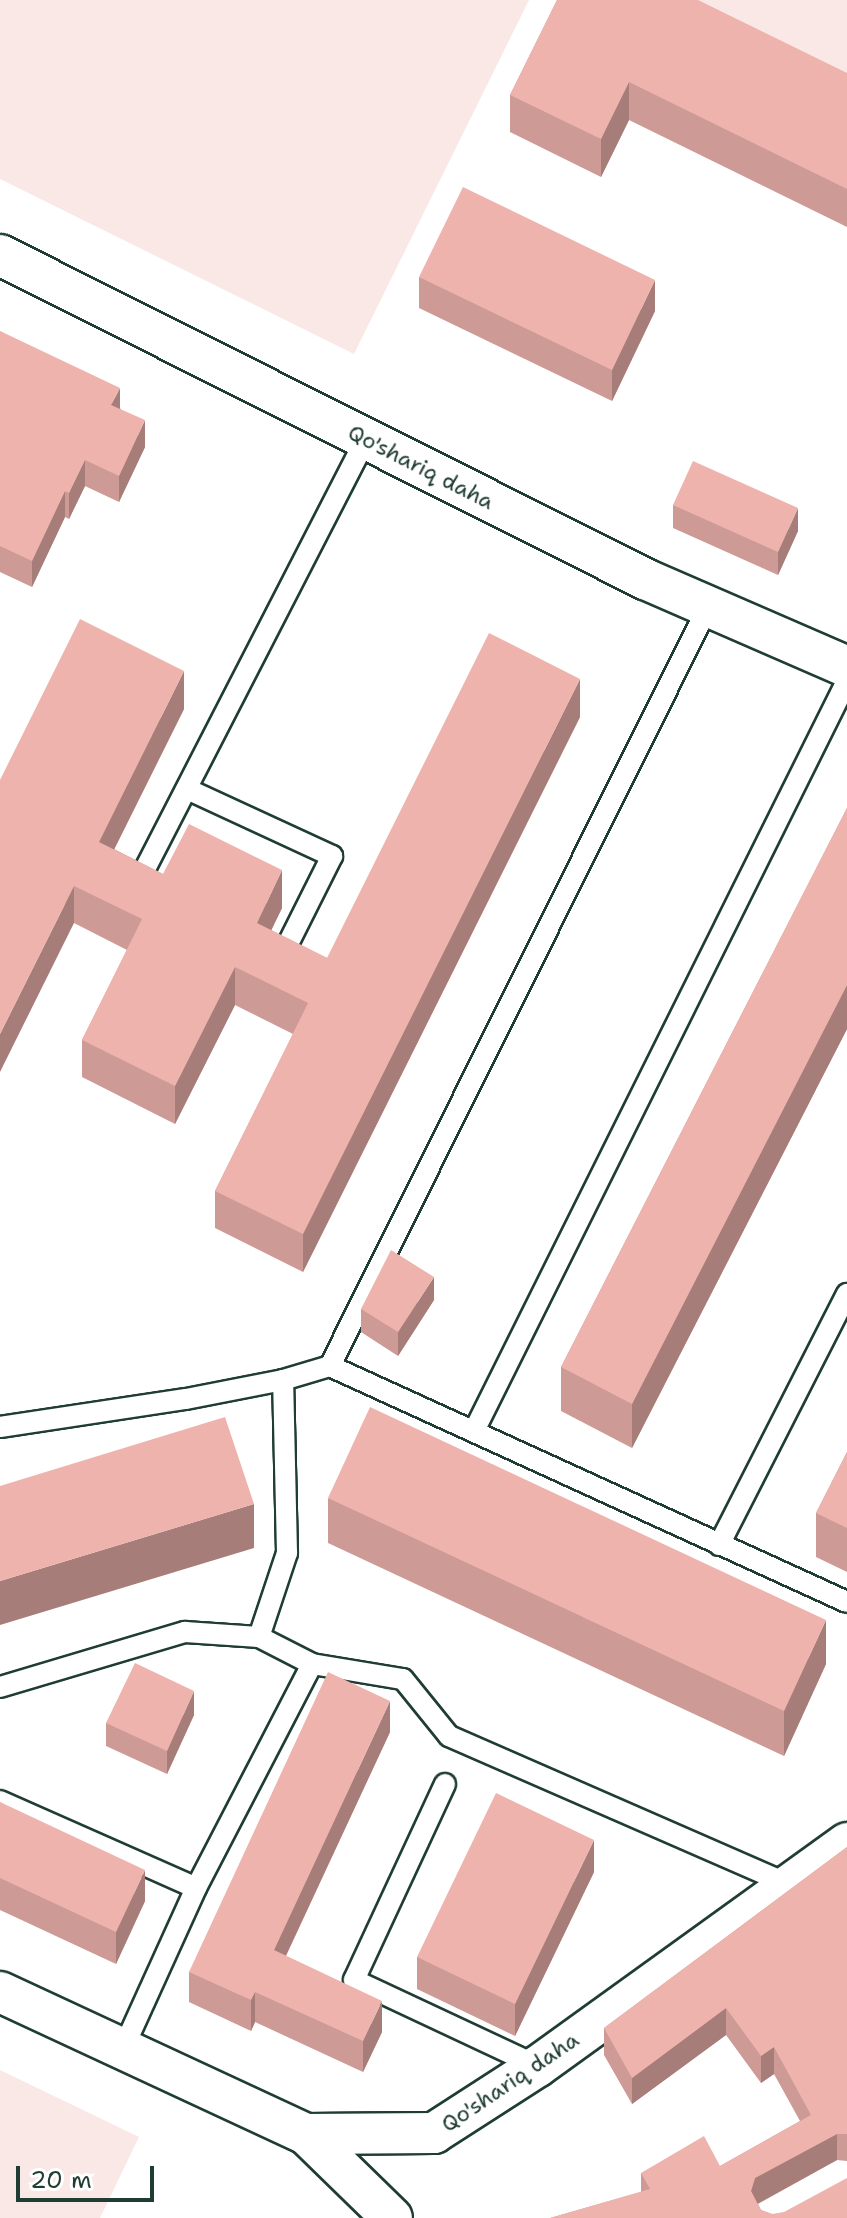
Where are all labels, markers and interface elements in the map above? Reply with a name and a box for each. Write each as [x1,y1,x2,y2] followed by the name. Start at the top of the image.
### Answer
[344,419,498,515] street label: Qo'shariq daha
[436,2026,584,2138] street label: Qo'shariq daha
[20,2150,158,2200] scale bar
[30,2164,92,2196] text: 20 m

